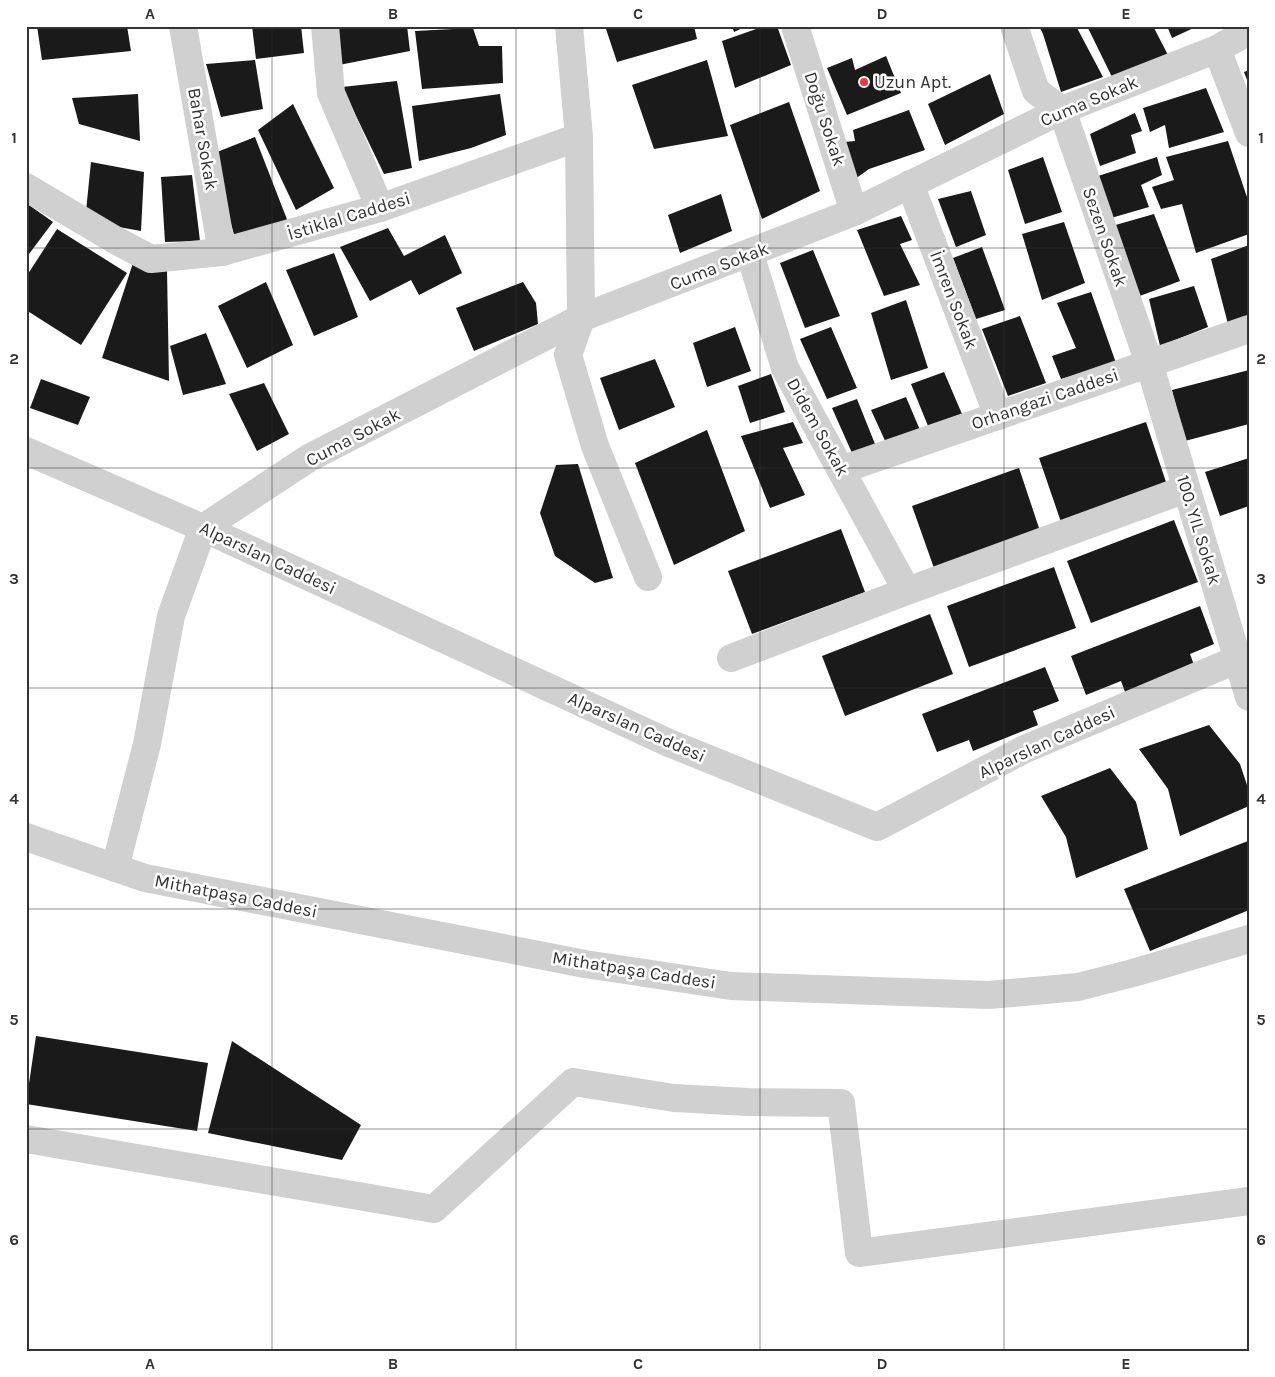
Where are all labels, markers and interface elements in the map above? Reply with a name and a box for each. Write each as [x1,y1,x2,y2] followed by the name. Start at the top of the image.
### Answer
[145,4,155,23] text: A
[388,4,398,23] text: B
[633,4,643,23] text: C
[877,4,888,23] text: D
[1121,4,1131,23] text: E
[799,69,851,169] street label: Doğu Sokak
[874,71,951,93] place label: Uzun Apt.
[1037,71,1141,131] street label: Cuma Sokak
[858,76,870,88] marker: Uzun Apt.
[183,86,223,192] street label: Bahar Sokak
[11,128,17,147] text: 1
[1258,128,1264,147] text: 1
[1078,184,1132,290] street label: Sezen Sokak
[285,187,413,245] street label: İstiklal Caddesi
[667,237,771,295] street label: Cuma Sokak
[925,248,983,352] street label: İmren Sokak
[9,349,19,368] text: 2
[1256,349,1266,368] text: 2
[968,363,1122,435] street label: Orhangazi Caddesi
[782,374,854,480] street label: Didem Sokak
[302,403,404,471] street label: Cuma Sokak
[1172,473,1226,587] street label: 100. YIL Sokak
[196,517,340,599] street label: Alparslan Caddesi
[9,569,19,588] text: 3
[1256,569,1266,588] text: 3
[565,687,709,767] street label: Alparslan Caddesi
[975,701,1119,783] street label: Alparslan Caddesi
[9,789,19,808] text: 4
[1256,789,1266,808] text: 4
[153,869,319,923] street label: Mithatpaşa Caddesi
[551,946,717,994] street label: Mithatpaşa Caddesi
[9,1010,19,1029] text: 5
[1256,1010,1266,1029] text: 5
[9,1230,19,1249] text: 6
[1256,1230,1266,1249] text: 6
[145,1354,155,1373] text: A
[388,1354,398,1373] text: B
[633,1354,643,1373] text: C
[877,1354,888,1373] text: D
[1121,1354,1131,1373] text: E

